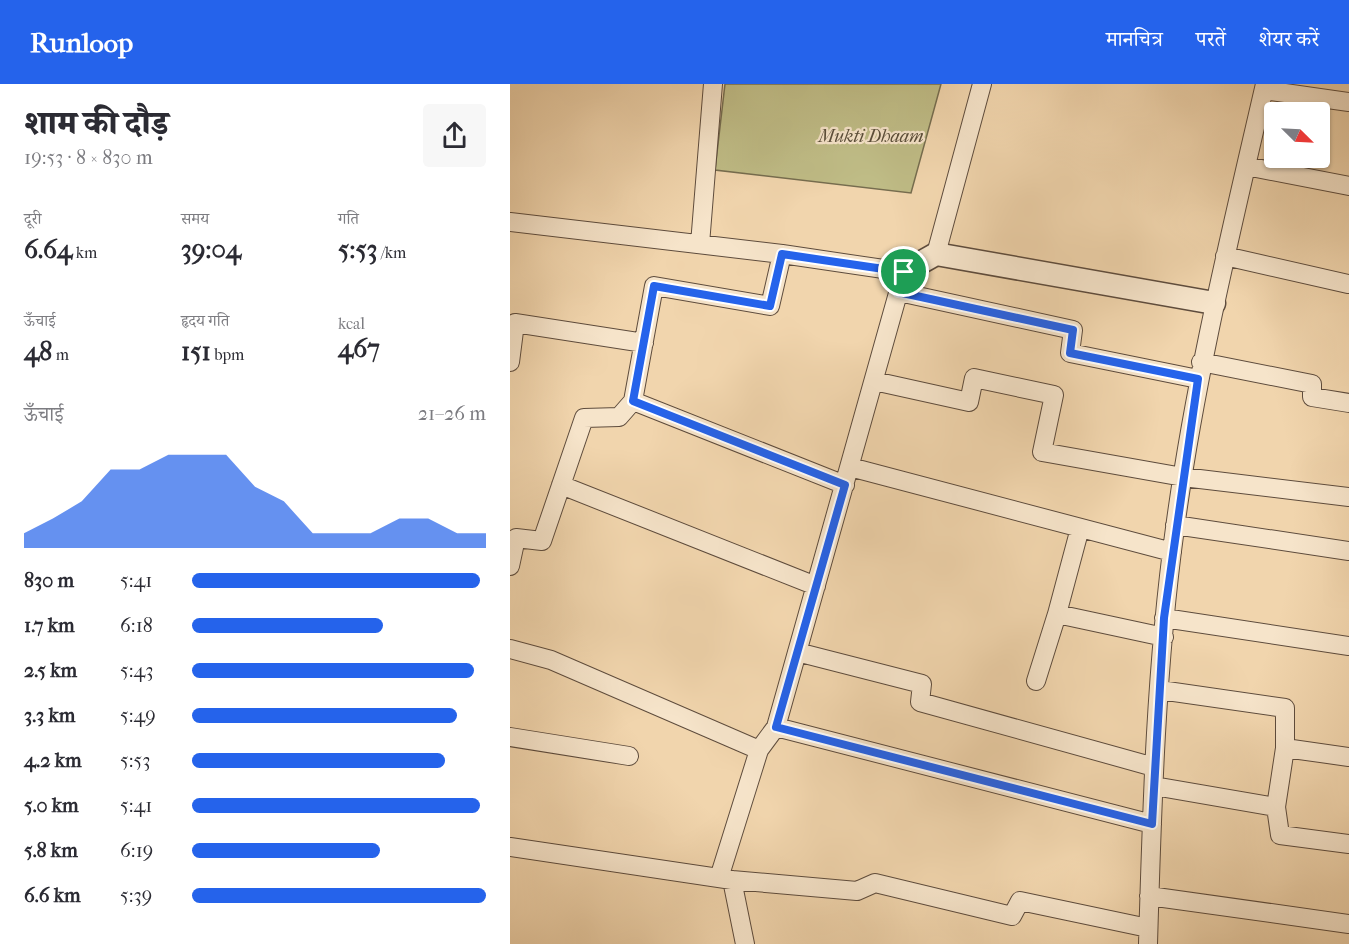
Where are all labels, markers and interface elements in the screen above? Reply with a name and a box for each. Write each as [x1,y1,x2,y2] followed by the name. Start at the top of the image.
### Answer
[30,26,133,59] text: Runloop
[1106,27,1163,51] text: मानचित्र
[1196,27,1226,51] text: परतें
[1259,27,1319,51] text: शेयर करें
[1264,102,1330,168] north arrow
[1264,102,1330,168] map controls
[24,104,168,143] text: शाम की दौड़
[423,104,486,167] button: share
[816,126,924,147] park label: Mukti Dhaam
[24,146,153,169] text: 19:53 · 8 × 830 m
[24,209,41,228] text: दूरी
[181,209,209,228] text: समय
[338,209,359,228] text: गति
[24,234,72,265] text: 6.64
[181,234,241,265] text: 39:04
[338,234,377,265] text: 5:53
[72,243,97,262] text: km
[377,243,406,262] text: /km
[878,246,929,297] pin
[887,255,920,288] icon: arrive
[24,311,56,330] text: ऊँचाई
[181,311,229,330] text: हृदय गति
[338,314,365,333] text: kcal
[338,333,380,364] text: 467
[24,336,52,367] text: 48
[181,336,211,367] text: 151
[52,345,69,364] text: m
[211,345,244,364] text: bpm
[418,402,486,425] text: 21–26 m
[24,403,63,426] text: ऊँचाई
[24,569,74,592] text: 830 m
[120,569,152,592] text: 5:41
[24,614,75,637] text: 1.7 km
[120,614,153,637] text: 6:18
[24,659,77,682] text: 2.5 km
[120,659,154,682] text: 5:43
[24,704,75,727] text: 3.3 km
[120,704,156,727] text: 5:49
[24,749,82,772] text: 4.2 km
[120,749,150,772] text: 5:53
[24,794,79,817] text: 5.0 km
[120,794,152,817] text: 5:41
[24,839,78,862] text: 5.8 km
[120,839,153,862] text: 6:19
[24,884,81,907] text: 6.6 km
[120,884,152,907] text: 5:39

